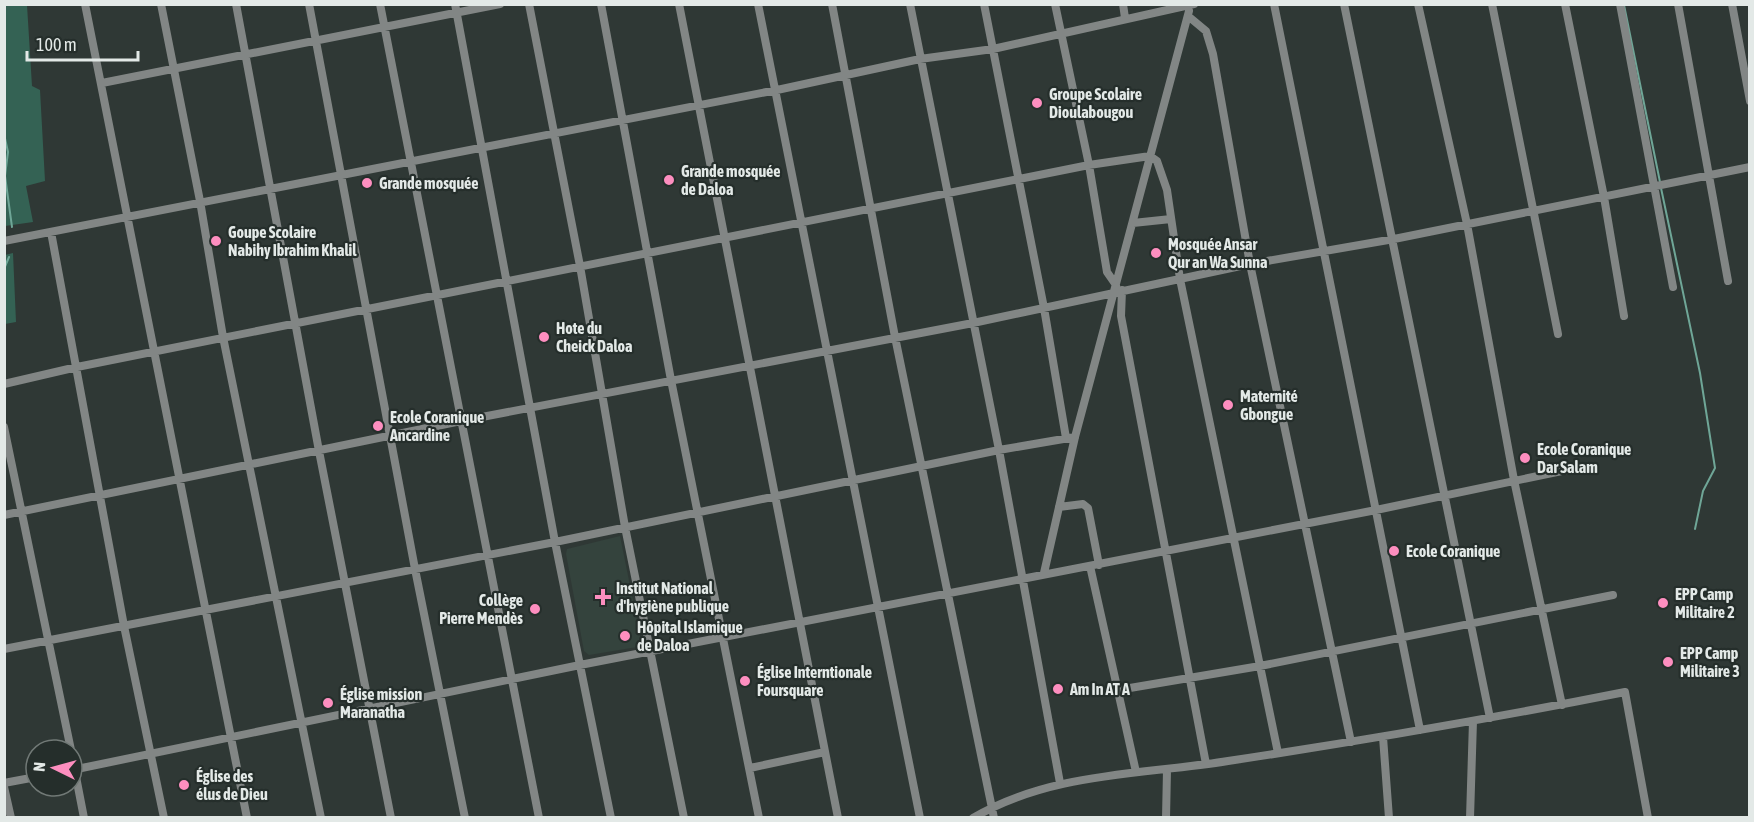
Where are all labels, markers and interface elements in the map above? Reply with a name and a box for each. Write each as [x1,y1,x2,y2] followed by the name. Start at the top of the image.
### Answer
[27,24,138,62] scale bar
[36,34,77,55] text: 100 m
[1049,85,1142,121] place label: Groupe Scolaire Dioulabougou
[1030,96,1044,110] marker: Groupe Scolaire Dioulabougou
[681,162,781,198] place label: Grande mosquée de Daloa
[662,173,676,187] marker: Grande mosquée de Daloa
[379,174,479,192] place label: Grande mosquée
[360,176,374,190] marker: Grande mosquée
[228,223,357,259] place label: Goupe Scolaire Nabihy Ibrahim Khalil
[209,234,223,248] marker: Goupe Scolaire Nabihy Ibrahim Khalil
[1168,235,1268,271] place label: Mosquée Ansar Qur an Wa Sunna
[1149,246,1163,260] marker: Mosquée Ansar Qur an Wa Sunna
[556,319,633,355] place label: Hote du Cheick Daloa
[537,330,551,344] marker: Hote du Cheick Daloa
[1240,387,1298,423] place label: Maternité Gbongue
[1221,398,1235,412] marker: Maternité Gbongue
[389,408,484,444] place label: Ecole Coranique Ancardine
[371,419,385,433] marker: Ecole Coranique Ancardine
[1537,440,1631,476] place label: Ecole Coranique Dar Salam
[1518,451,1532,465] marker: Ecole Coranique Dar Salam
[1406,542,1500,560] place label: Ecole Coranique
[1387,544,1401,558] marker: Ecole Coranique
[616,579,729,615] place label: Institut National d'hygiène publique
[1675,585,1735,621] place label: EPP Camp Militaire 2
[594,588,612,606] marker: Institut National d'hygiène publique
[439,591,523,627] place label: Collège Pierre Mendès
[1656,596,1670,610] marker: EPP Camp Militaire 2
[528,602,542,616] marker: Collège Pierre Mendès
[637,618,743,654] place label: Hôpital Islamique de Daloa
[618,629,632,643] marker: Hôpital Islamique de Daloa
[1680,644,1740,680] place label: EPP Camp Militaire 3
[1661,655,1675,669] marker: EPP Camp Militaire 3
[757,663,872,699] place label: Église Interntionale Foursquare
[738,674,752,688] marker: Église Interntionale Foursquare
[1069,680,1130,698] place label: Am In AT A
[1051,682,1065,696] marker: Am In AT A
[340,685,422,721] place label: Église mission Maranatha
[321,696,335,710] marker: Église mission Maranatha
[24,738,84,798] north arrow
[30,761,48,772] text: N
[196,767,268,803] place label: Église des élus de Dieu
[177,778,191,792] marker: Église des élus de Dieu

